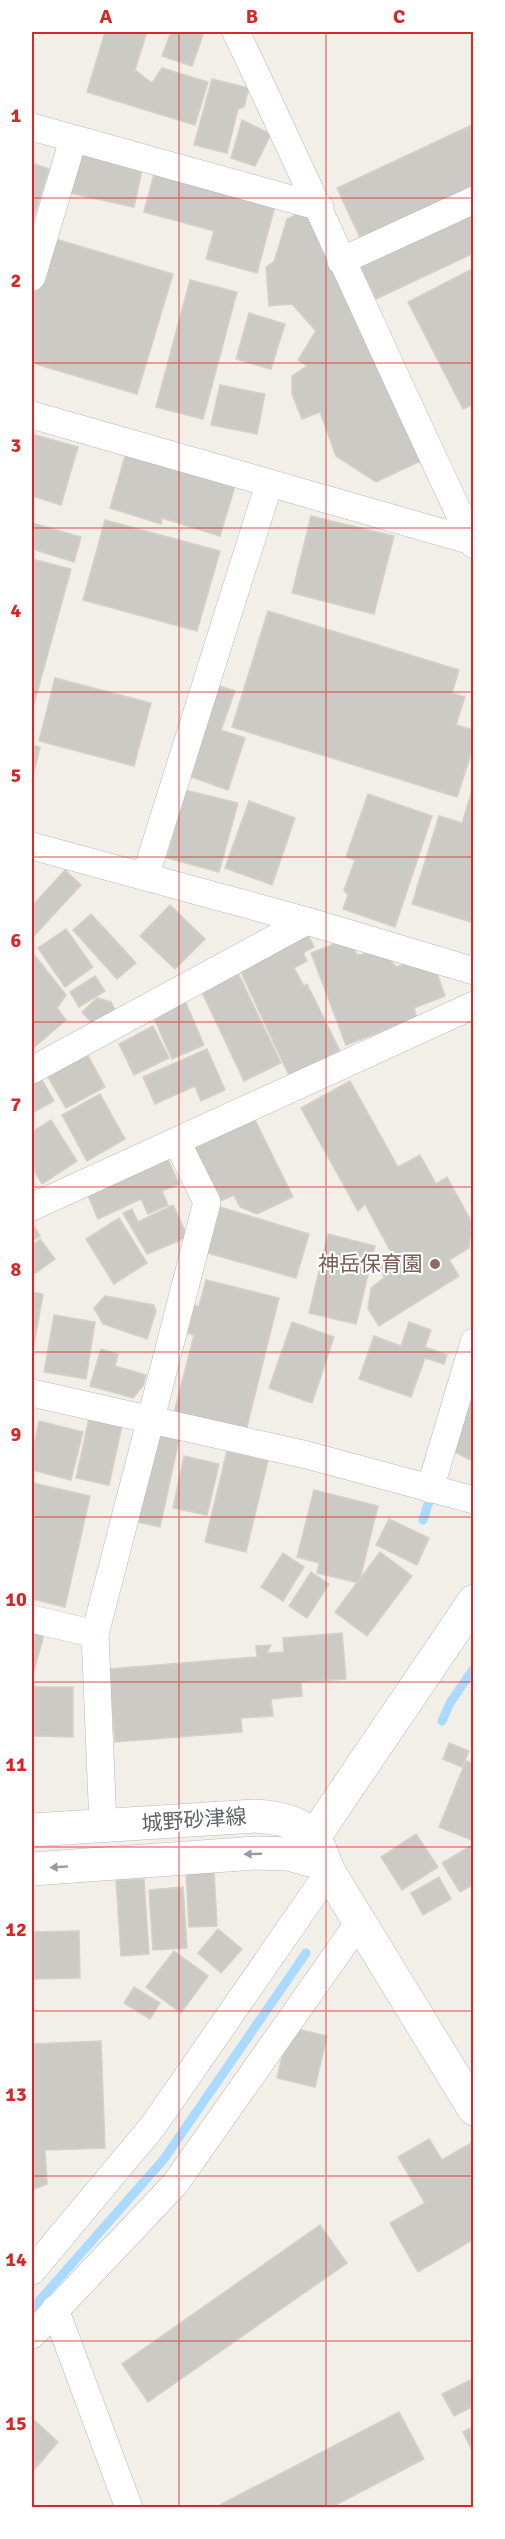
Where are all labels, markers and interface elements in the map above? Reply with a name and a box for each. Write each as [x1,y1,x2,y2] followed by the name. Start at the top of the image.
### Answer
[100,4,113,29] text: A
[246,4,258,29] text: B
[393,4,405,29] text: C
[11,103,22,128] text: 1
[11,268,21,293] text: 2
[11,433,21,458] text: 3
[11,598,22,623] text: 4
[11,763,21,788] text: 5
[11,928,22,953] text: 6
[11,1092,22,1117] text: 7
[318,1251,423,1277] place label: 神岳保育園
[11,1257,22,1282] text: 8
[428,1257,442,1271] marker: 神岳保育園
[11,1422,22,1447] text: 9
[5,1587,27,1612] text: 10
[5,1752,27,1777] text: 11
[141,1803,247,1837] street label: 城野砂津線
[244,1849,263,1858] one-way arrow
[49,1862,68,1872] one-way arrow
[5,1917,27,1942] text: 12
[5,2082,27,2107] text: 13
[5,2247,27,2272] text: 14
[5,2411,27,2436] text: 15

